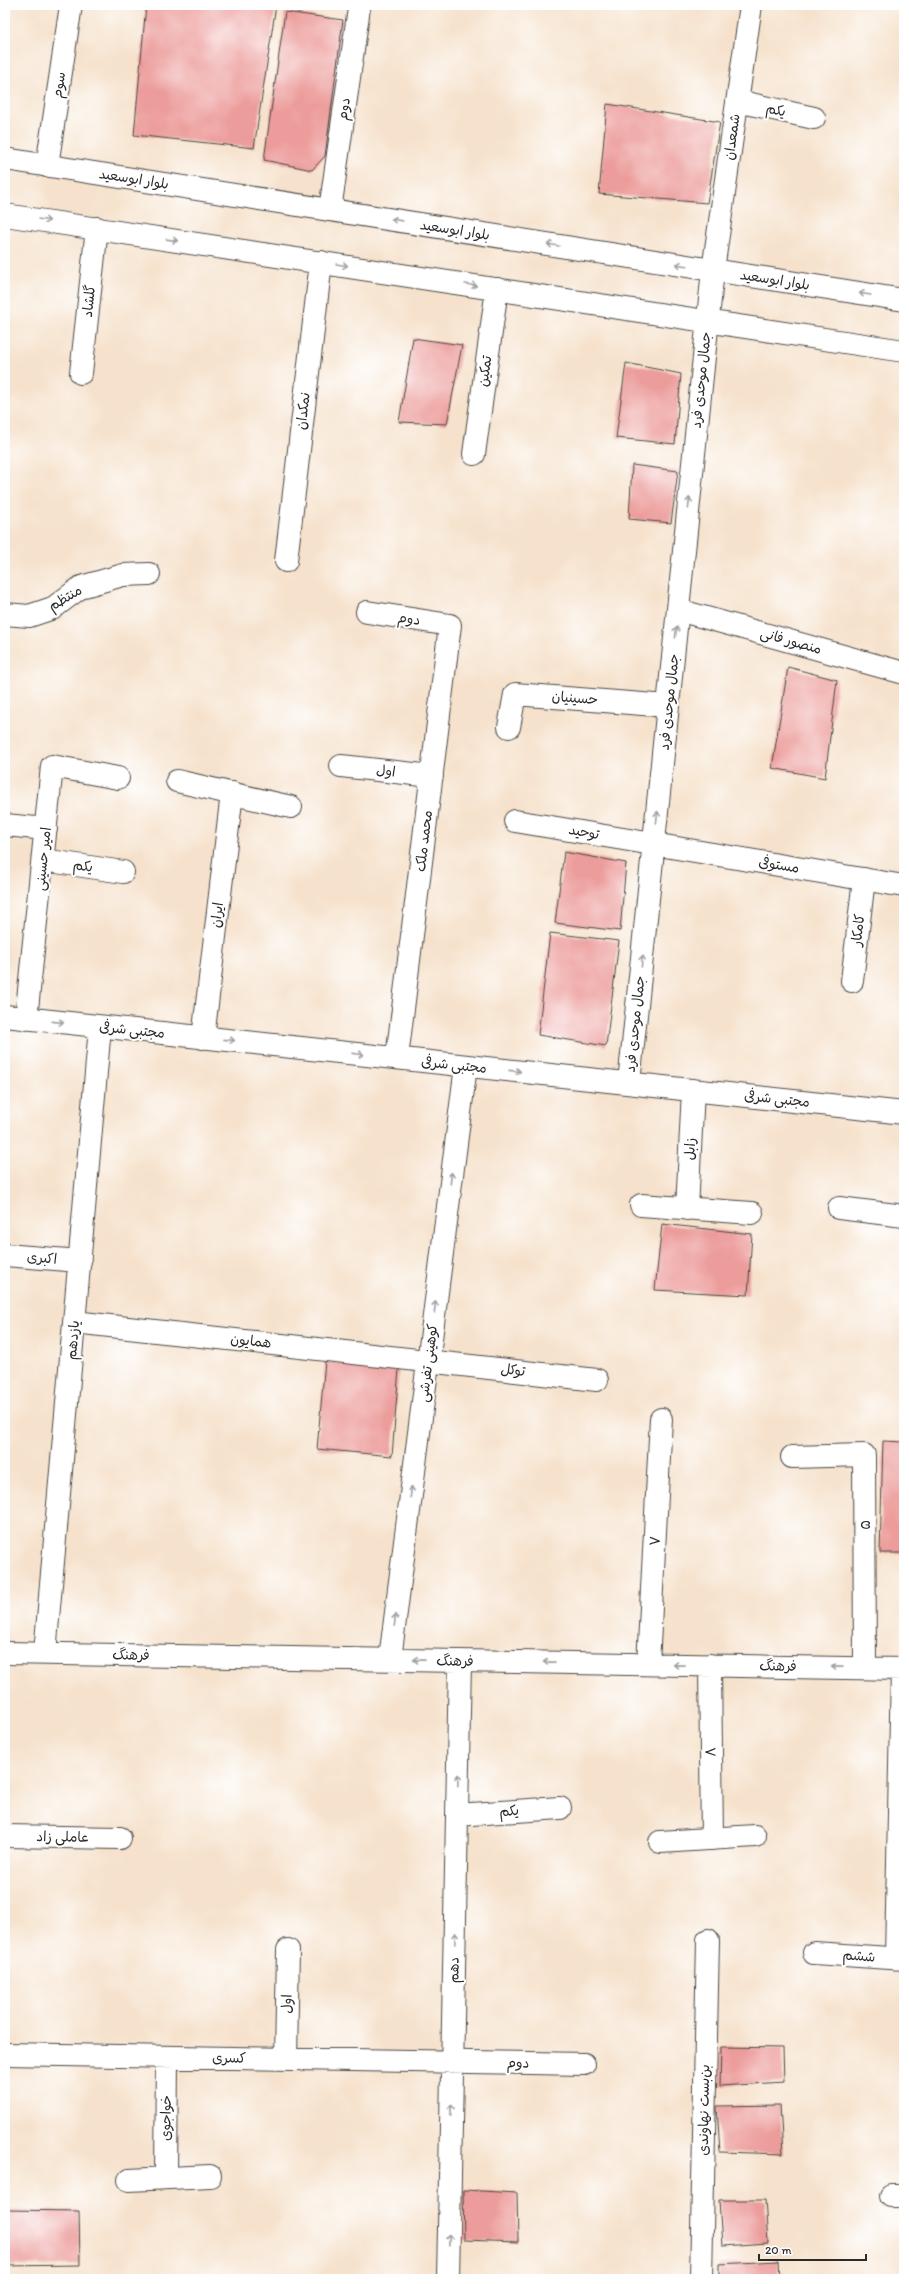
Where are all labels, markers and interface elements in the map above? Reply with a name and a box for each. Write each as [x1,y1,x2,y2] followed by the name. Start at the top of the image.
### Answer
[49,71,72,100] street label: سوم
[334,97,356,122] street label: دوم
[764,100,787,122] street label: یکم
[720,113,744,161] street label: شمعدان
[98,165,170,193] street label: بلوار ابوسعید
[37,216,50,224] one-way arrow
[391,216,404,224] one-way arrow
[419,216,491,244] street label: بلوار ابوسعید
[165,236,178,244] one-way arrow
[547,241,560,249] one-way arrow
[335,261,348,269] one-way arrow
[676,261,689,269] one-way arrow
[739,266,811,294] street label: بلوار ابوسعید
[464,281,477,289] one-way arrow
[79,284,99,318] street label: گلشاد
[859,290,872,298] one-way arrow
[687,331,715,429] street label: جمال موحدی فرد
[474,353,496,388] street label: تمکین
[292,391,314,431] street label: نمکدان
[685,497,692,510] one-way arrow
[45,581,86,616] street label: منتظم
[396,609,421,631] street label: دوم
[758,624,824,658] street label: منصور فانی
[672,626,679,639] one-way arrow
[655,653,683,751] street label: جمال موحدی فرد
[551,688,599,708] street label: حسینیان
[375,761,397,781] street label: اول
[412,809,436,873] street label: محمد ملک
[653,811,660,824] one-way arrow
[567,821,602,843] street label: توحید
[31,826,55,892] street label: امیر حسینی
[757,852,801,877] street label: مستوفی
[72,856,94,878] street label: یکم
[207,901,227,929] street label: ایران
[847,913,868,948] street label: کامکار
[638,955,646,968] one-way arrow
[621,975,649,1073] street label: جمال موحدی فرد
[98,1017,166,1042] street label: مجتبی شرفی
[51,1019,64,1026] one-way arrow
[222,1037,235,1044] one-way arrow
[351,1050,364,1058] one-way arrow
[420,1052,488,1077] street label: مجتبی شرفی
[508,1067,521,1075] one-way arrow
[743,1086,811,1111] street label: مجتبی شرفی
[681,1137,699,1161] street label: زابل
[447,1172,455,1185] one-way arrow
[26,1248,58,1268] street label: اکبری
[431,1301,439,1314] one-way arrow
[63,1320,85,1361] street label: یازدهم
[415,1323,441,1403] street label: کوهینی تفرشی
[230,1330,272,1352] street label: همایون
[500,1360,527,1380] street label: توکل
[407,1485,415,1498] one-way arrow
[857,1520,874,1530] street label: ۵
[646,1536,664,1546] street label: ۷
[391,1614,398,1627] one-way arrow
[112,1646,150,1664] street label: فرهنگ
[436,1652,474,1670] street label: فرهنگ
[413,1656,426,1664] one-way arrow
[759,1657,797,1675] street label: فرهنگ
[543,1658,556,1666] one-way arrow
[673,1661,686,1668] one-way arrow
[831,1663,844,1671] one-way arrow
[702,1747,720,1757] street label: ۸
[454,1774,461,1787] one-way arrow
[499,1802,520,1822] street label: یکم
[36,1828,90,1846] street label: عاملی زاد
[451,1932,459,1945] one-way arrow
[842,1946,876,1968] street label: ششم
[445,1957,465,1983] street label: دهم
[278,1994,296,2014] street label: اول
[212,2049,246,2067] street label: کسری
[506,2054,530,2074] street label: دوم
[695,2064,713,2156] street label: بن‌بست نهاوندی
[157,2095,175,2141] street label: خواجوی
[448,2104,455,2117] one-way arrow
[445,2234,453,2247] one-way arrow
[759,2236,866,2262] scale bar
[765,2243,792,2257] text: 20 m

